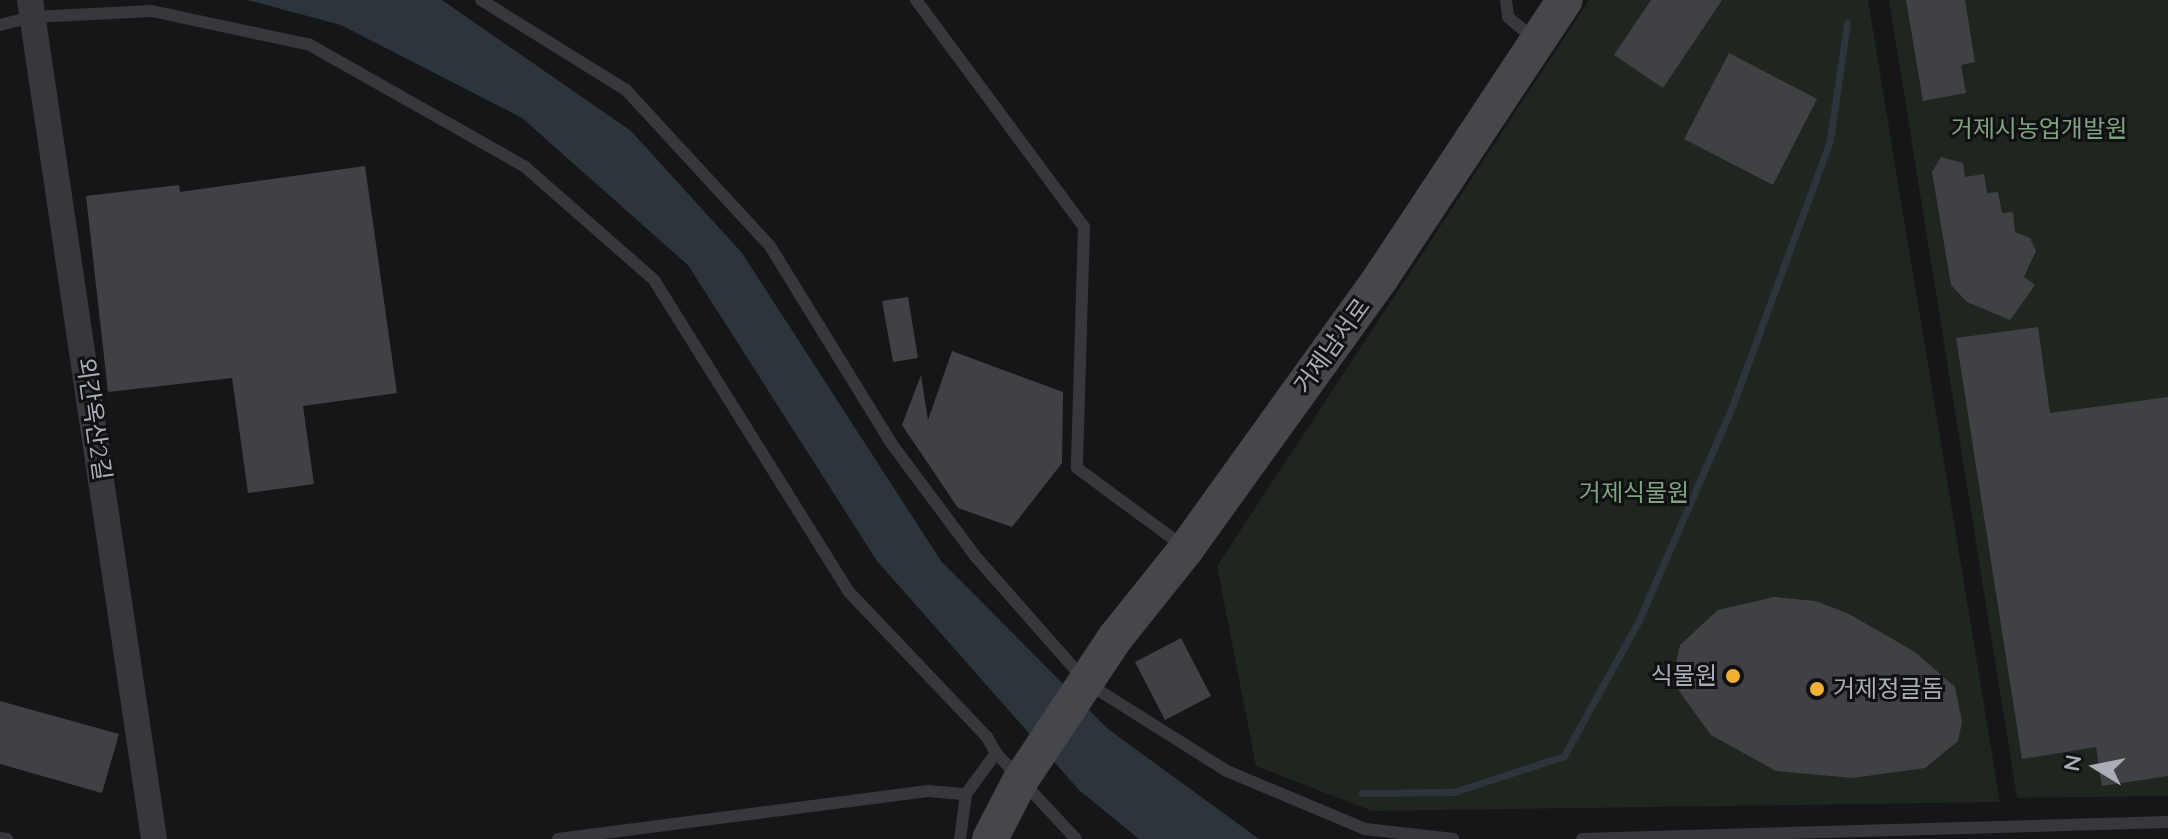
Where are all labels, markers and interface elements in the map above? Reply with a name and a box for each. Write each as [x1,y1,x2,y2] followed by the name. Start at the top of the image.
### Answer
[1951,115,2127,143] park label: 거제시농업개발원
[1288,293,1376,399] street label: 거제남서로
[71,356,117,482] street label: 외간옥산2길
[1579,479,1689,507] park label: 거제식물원
[1651,662,1717,690] place label: 식물원
[1724,667,1742,685] marker: 식물원
[1833,675,1943,703] place label: 거제정글돔
[1808,680,1826,698] marker: 거제정글돔
[2056,727,2136,807] north arrow
[2057,752,2088,773] text: N

